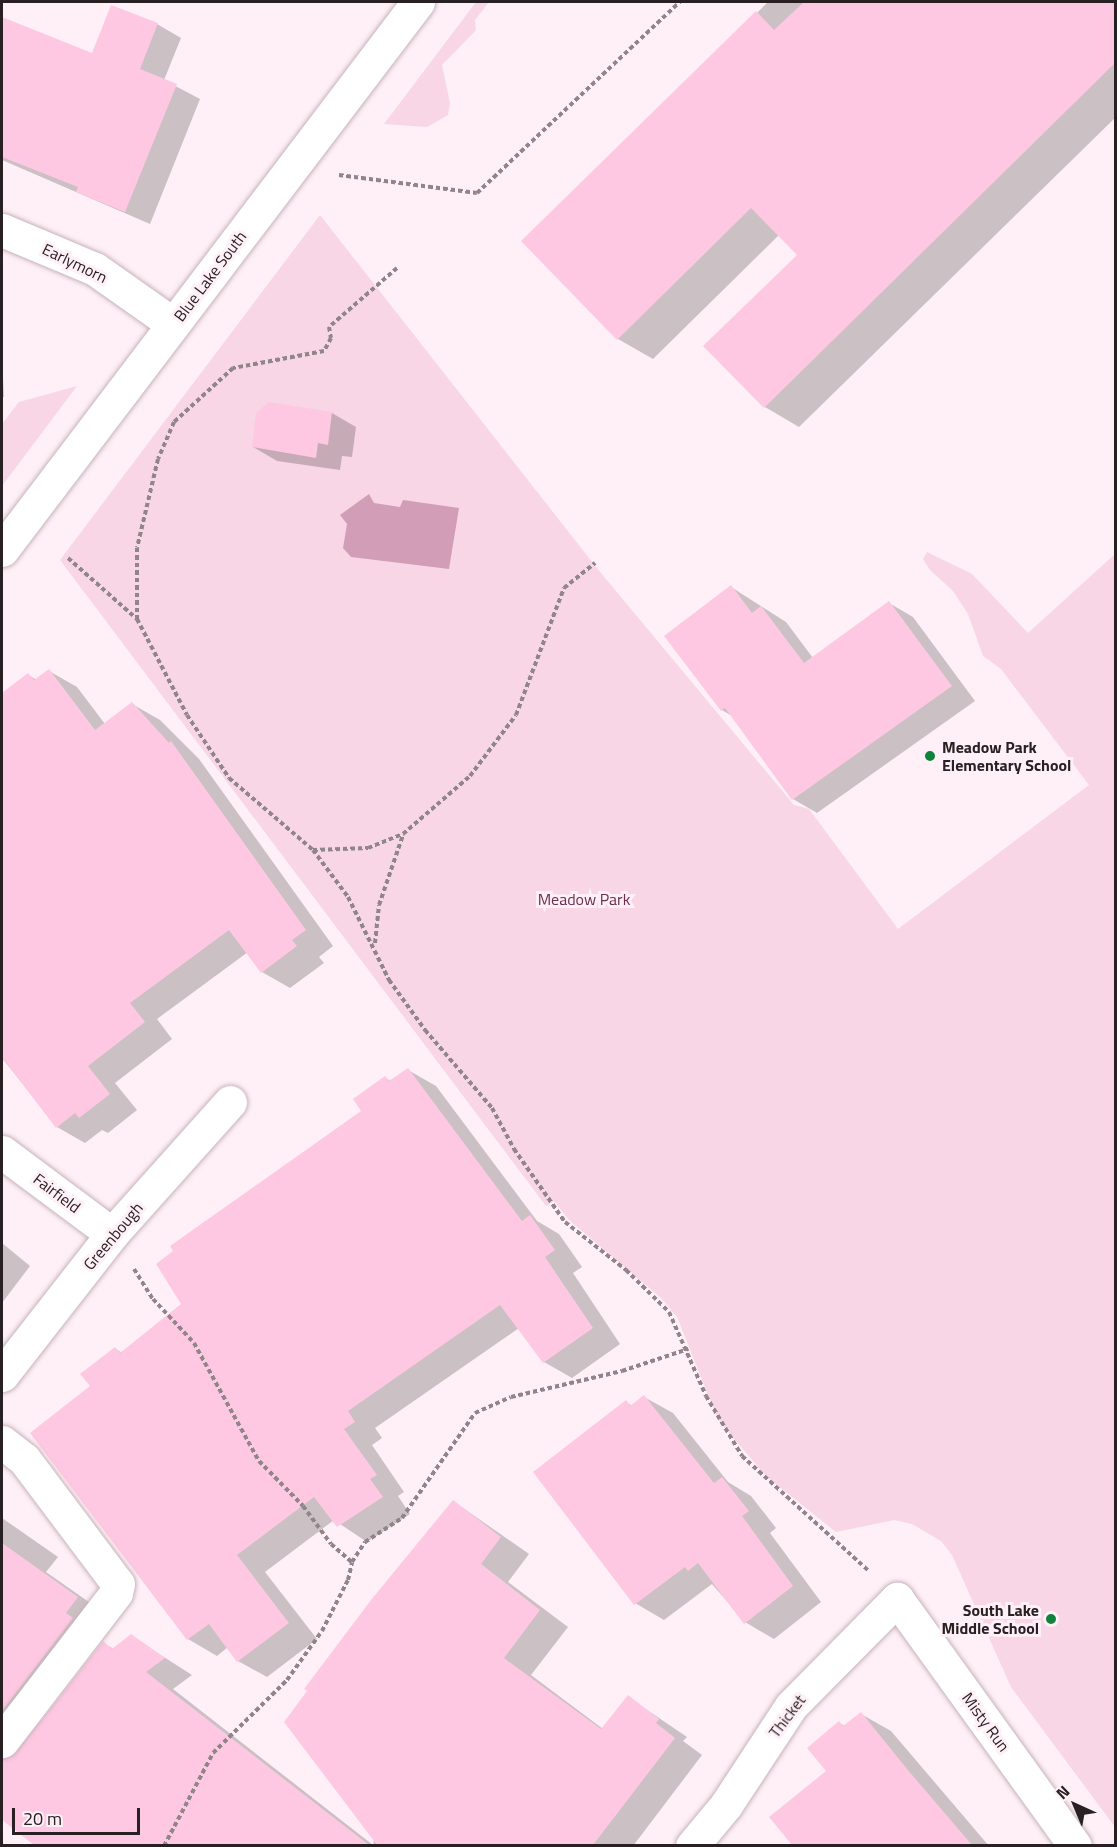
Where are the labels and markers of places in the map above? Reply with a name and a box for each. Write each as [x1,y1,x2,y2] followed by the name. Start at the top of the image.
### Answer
[942,737,1071,775] place label: Meadow Park Elementary School
[923,749,937,763] marker: Meadow Park Elementary School
[942,1600,1039,1638] place label: South Lake Middle School
[1044,1612,1058,1626] marker: South Lake Middle School

